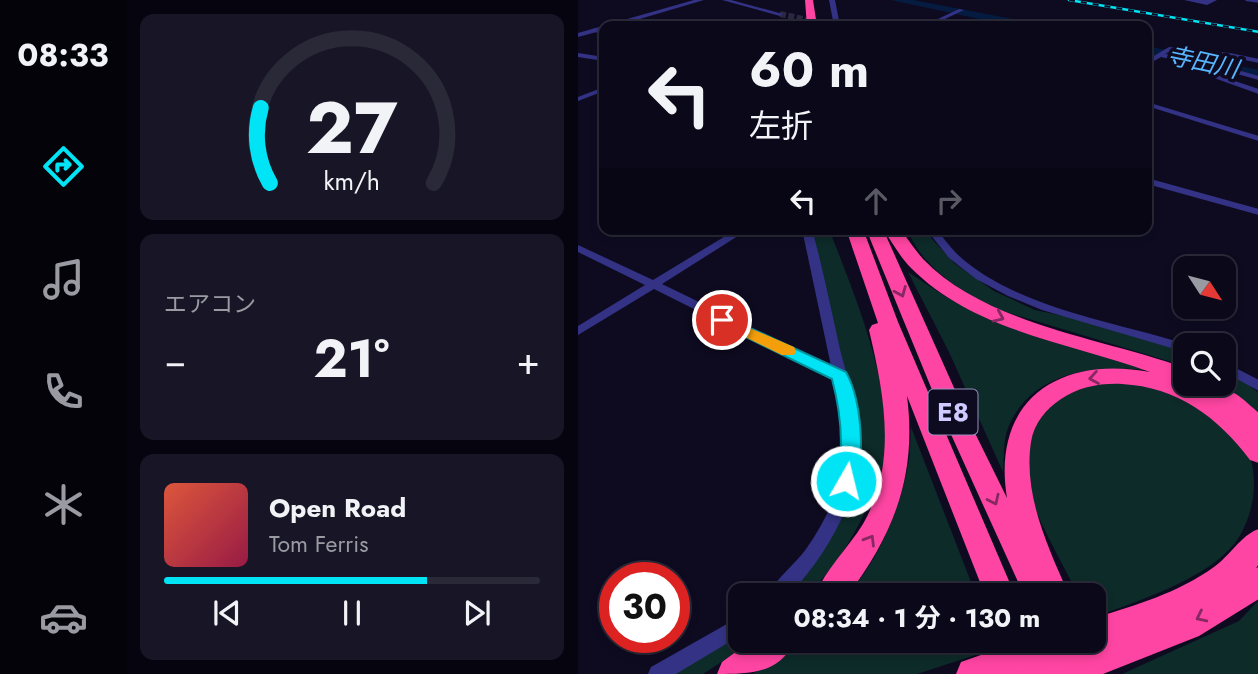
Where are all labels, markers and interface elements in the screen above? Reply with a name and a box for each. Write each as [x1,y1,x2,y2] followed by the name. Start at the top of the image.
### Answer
[17,32,109,78] text: 08:33
[749,35,869,105] text: 60 m
[1164,37,1245,87] water label: 寺田川
[634,49,725,140] icon: left
[306,75,398,180] text: 27
[749,103,813,149] text: 左折
[39,142,88,191] icon: directions
[324,163,380,199] text: km/h
[784,182,822,220] icon: left
[857,182,895,220] icon: ahead
[930,182,968,220] icon: right
[39,255,88,304] icon: music
[1173,256,1236,318] north arrow
[1173,256,1236,396] map controls
[892,286,906,298] one-way arrow
[164,287,256,321] text: エアコン
[692,290,752,350] pin
[703,301,741,339] icon: arrive
[991,309,1004,323] one-way arrow
[314,321,390,397] text: 21°
[164,333,186,388] text: −
[517,333,540,388] text: +
[1173,333,1236,396] button: search
[39,367,88,416] icon: phone
[1088,370,1100,385] one-way arrow
[928,390,978,434] road number: E8
[809,444,883,518] position arrow
[39,480,88,529] icon: climate
[269,489,406,527] text: Open Road
[986,493,1000,505] one-way arrow
[269,527,368,561] text: Tom Ferris
[862,534,875,547] one-way arrow
[599,562,690,653] speed limit sign: 30
[39,593,88,642] icon: car
[208,594,246,632] icon: previous
[333,594,371,632] icon: pause
[458,594,496,632] icon: next
[794,599,1040,637] text: 08:34 · 1 分 · 130 m
[1196,609,1208,623] one-way arrow

